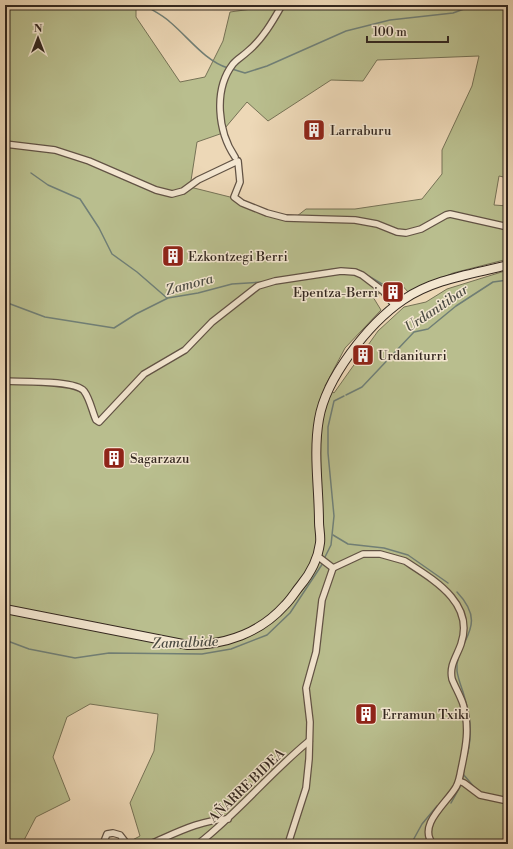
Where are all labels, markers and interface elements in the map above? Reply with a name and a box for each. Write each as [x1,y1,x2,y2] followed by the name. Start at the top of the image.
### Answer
[18,18,58,58] north arrow
[367,18,448,44] scale bar
[34,22,43,36] text: N
[373,25,407,40] text: 100 m
[301,117,327,143] building icon: Larraburu
[330,123,392,139] place label: Larraburu
[160,243,186,269] building icon: Ezkontzegi Berri
[188,249,288,265] place label: Ezkontzegi Berri
[163,270,215,300] water label: Zamora
[380,279,406,305] building icon: Epentza-Berri
[401,280,473,337] water label: Urdanitibar
[293,285,378,301] place label: Epentza-Berri
[350,342,376,368] building icon: Urdaniturri
[378,348,447,364] place label: Urdaniturri
[101,445,127,471] building icon: Sagarzazu
[130,451,190,467] place label: Sagarzazu
[152,633,219,653] water label: Zamalbide
[353,701,379,727] building icon: Erramun Txiki
[382,707,469,723] place label: Erramun Txiki
[204,744,289,827] street label: AÑARRE BIDEA

